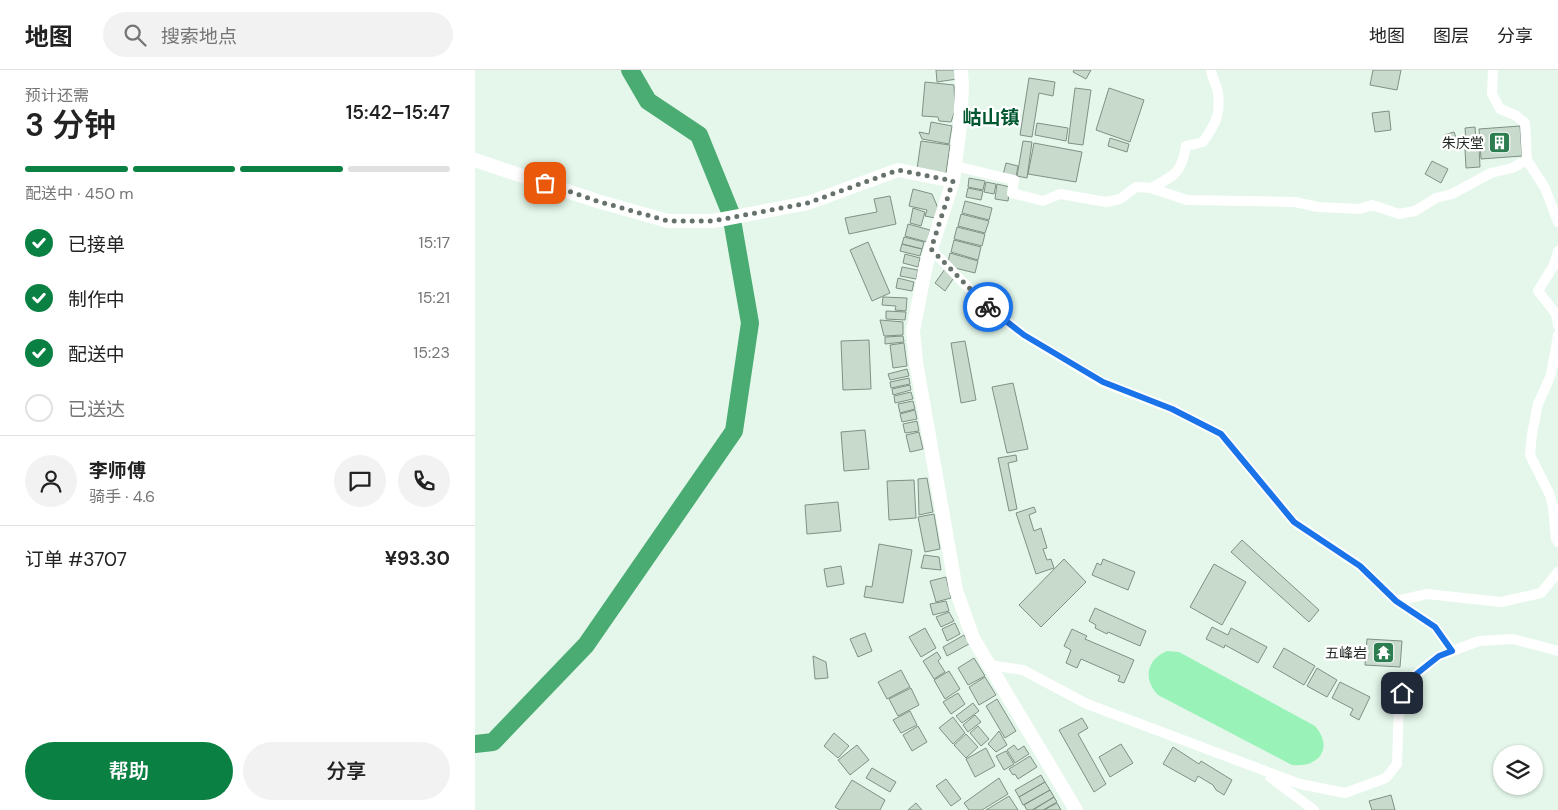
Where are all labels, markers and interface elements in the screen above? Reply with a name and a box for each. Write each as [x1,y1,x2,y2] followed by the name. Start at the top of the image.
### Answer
[103,12,453,57] search box
[25,21,73,52] text: 地图
[121,21,149,49] icon: search
[161,24,237,49] text: 搜索地点
[1369,24,1405,48] text: 地图
[1433,24,1469,48] text: 图层
[1497,24,1533,48] text: 分享
[25,85,89,106] text: 预计还需
[346,100,450,125] text: 15:42–15:47
[25,104,116,146] text: 3 分钟
[962,105,1020,130] district label: 岵山镇
[1488,131,1512,155] building icon: 朱庆堂
[1442,134,1484,152] place label: 朱庆堂
[524,162,566,204] pin
[531,169,559,197] icon: bag
[25,183,134,204] text: 配送中 · 450 m
[25,229,53,257] icon: check
[68,232,125,257] text: 已接单
[418,232,450,253] text: 15:17
[963,282,1013,332] courier
[25,284,53,312] icon: check
[68,287,125,312] text: 制作中
[418,287,450,308] text: 15:21
[974,293,1002,321] icon: bike
[25,339,53,367] icon: check
[68,342,125,367] text: 配送中
[413,342,450,363] text: 15:23
[68,397,125,422] text: 已送达
[25,455,77,507] button: person
[334,455,386,507] button: chat
[398,455,450,507] button: phone
[89,458,146,483] text: 李师傅
[89,486,155,507] text: 骑手 · 4.6
[385,546,450,571] text: ¥93.30
[25,547,127,572] text: 订单 #3707
[1371,641,1395,665] temple icon: 五峰岩
[1325,644,1367,662] place label: 五峰岩
[1381,672,1423,714] pin
[1388,679,1416,707] icon: home
[25,742,233,800] button: 帮助
[243,742,450,800] button: 分享
[1493,745,1543,795] map controls
[1493,745,1543,795] button: layers

